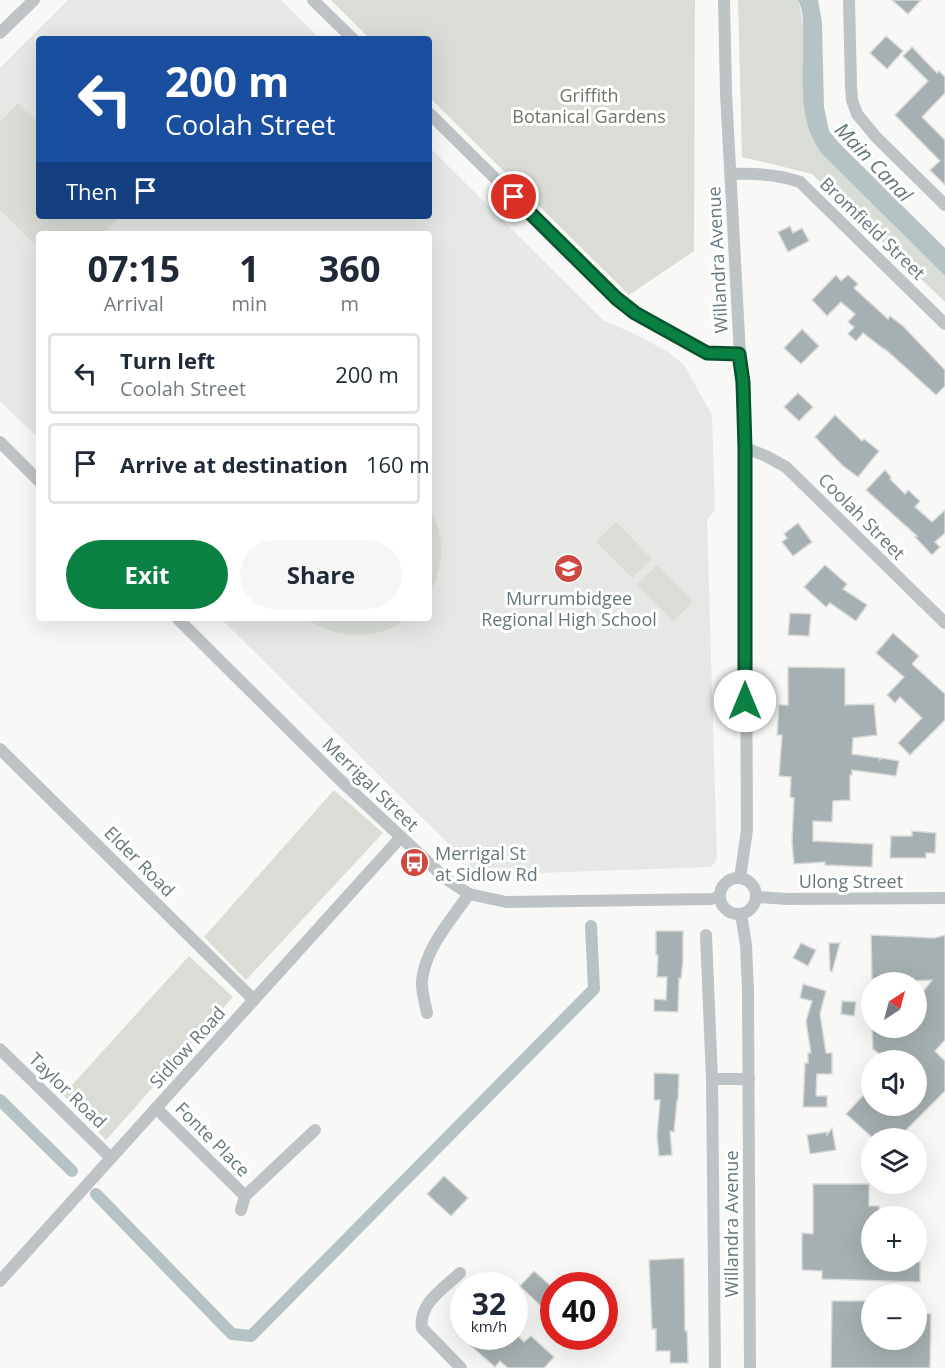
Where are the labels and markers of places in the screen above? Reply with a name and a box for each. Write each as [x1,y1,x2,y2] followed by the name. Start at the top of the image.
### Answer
[488,171,539,222] pin
[553,553,585,585] school or university icon: Murrumbidgee Regional High School
[481,586,657,631] place label: Murrumbidgee Regional High School
[435,841,538,886] place label: Merrigal St at Sidlow Rd
[398,847,430,879] bus stop icon: Merrigal St at Sidlow Rd

